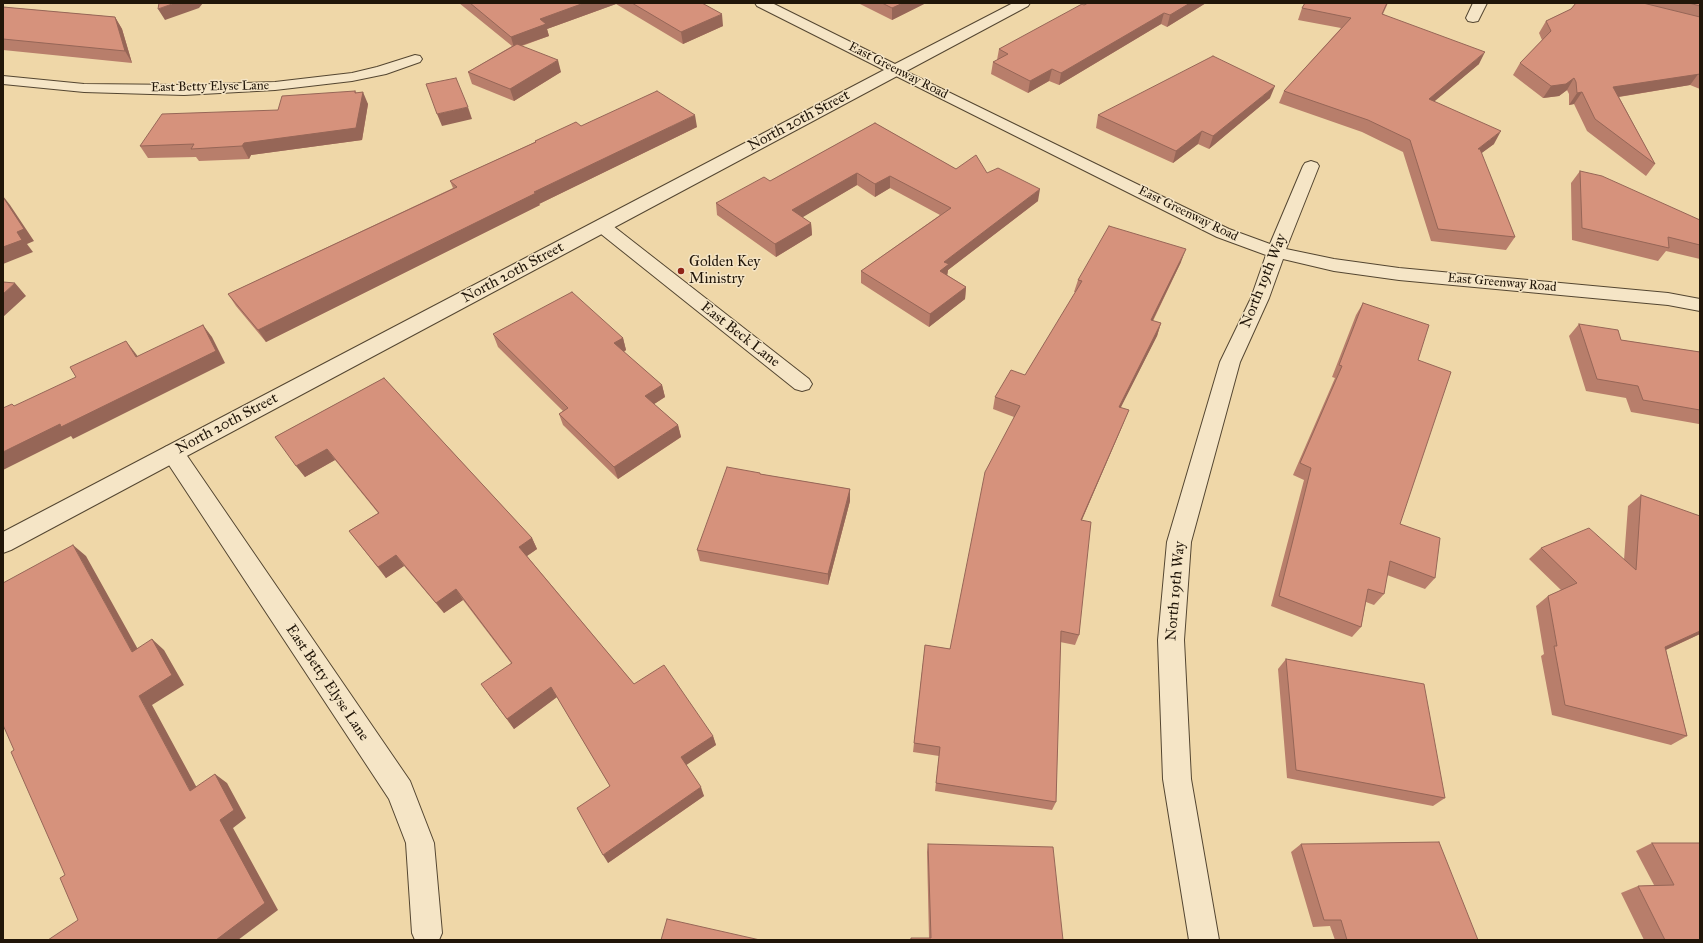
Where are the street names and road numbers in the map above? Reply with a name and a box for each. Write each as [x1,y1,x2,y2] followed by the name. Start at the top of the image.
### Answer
[846,39,950,103] street label: East Greenway Road
[151,78,269,96] street label: East Betty Elyse Lane
[745,87,853,155] street label: North 20th Street
[1135,183,1241,245] street label: East Greenway Road
[1237,231,1291,331] street label: North 19th Way
[459,239,567,307] street label: North 20th Street
[1447,270,1557,296] street label: East Greenway Road
[697,298,783,372] street label: East Beck Lane
[173,390,281,458] street label: North 20th Street
[1163,540,1189,642] street label: North 19th Way
[281,621,373,745] street label: East Betty Elyse Lane

